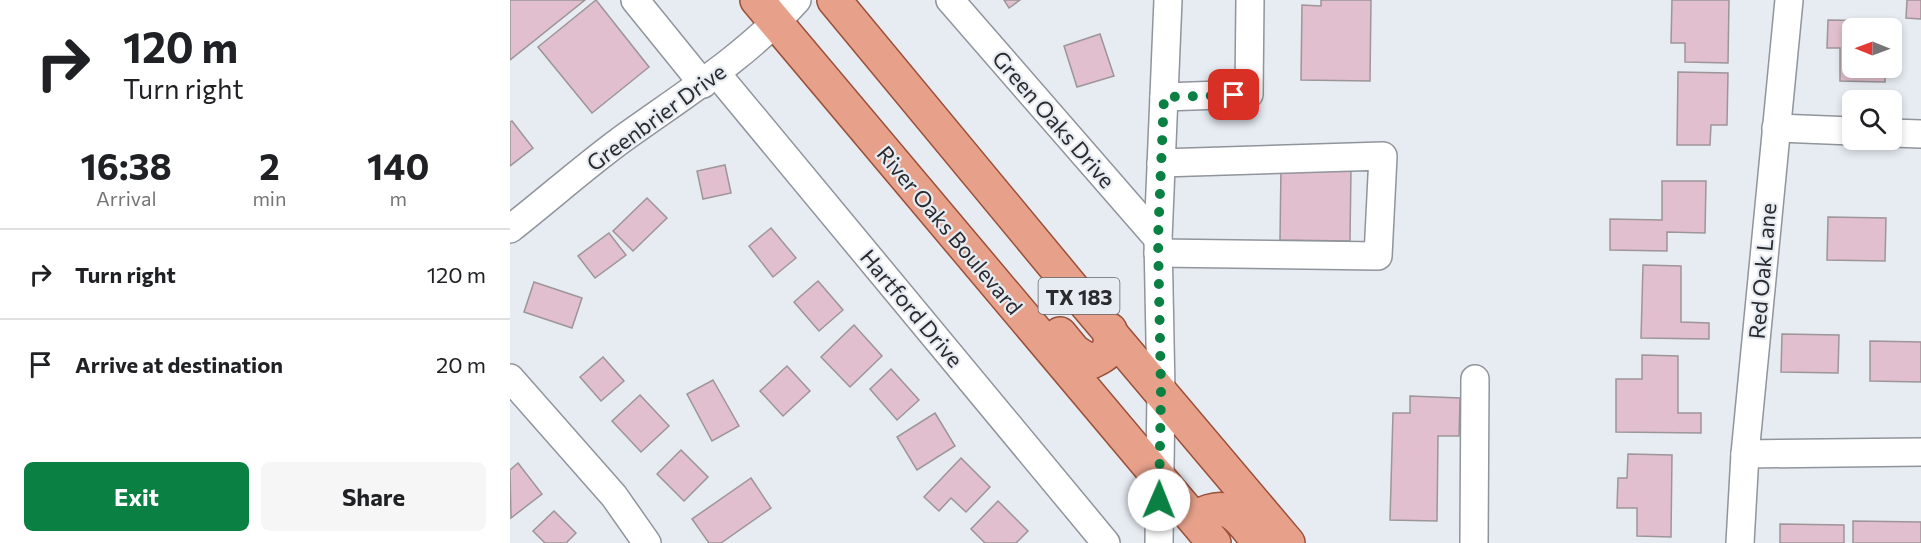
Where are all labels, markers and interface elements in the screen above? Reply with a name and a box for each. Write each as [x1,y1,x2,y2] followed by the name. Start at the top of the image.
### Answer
[1842,18,1902,78] north arrow
[1842,18,1902,150] map controls
[123,20,238,72] text: 120 m
[24,24,102,102] icon: right
[987,45,1121,193] street label: Green Oaks Drive
[581,57,731,177] street label: Greenbrier Drive
[1208,69,1259,120] pin
[123,72,243,105] text: Turn right
[1217,78,1250,111] icon: arrive
[1842,90,1902,150] button: search
[872,140,1028,320] street label: River Oaks Boulevard
[81,143,172,187] text: 16:38
[259,143,280,187] text: 2
[367,143,429,187] text: 140
[96,186,156,210] text: Arrival
[252,186,286,210] text: min
[389,186,407,210] text: m
[1743,202,1781,340] street label: Red Oak Lane
[855,244,969,372] street label: Hartford Drive
[24,258,57,291] icon: right
[75,261,176,288] text: Turn right
[427,261,486,288] text: 120 m
[1038,278,1120,314] road number: TX 183
[24,348,57,381] icon: arrive
[75,351,283,378] text: Arrive at destination
[436,351,486,378] text: 20 m
[24,462,249,531] button: Exit
[261,462,486,531] button: Share
[1127,468,1191,532] position arrow

